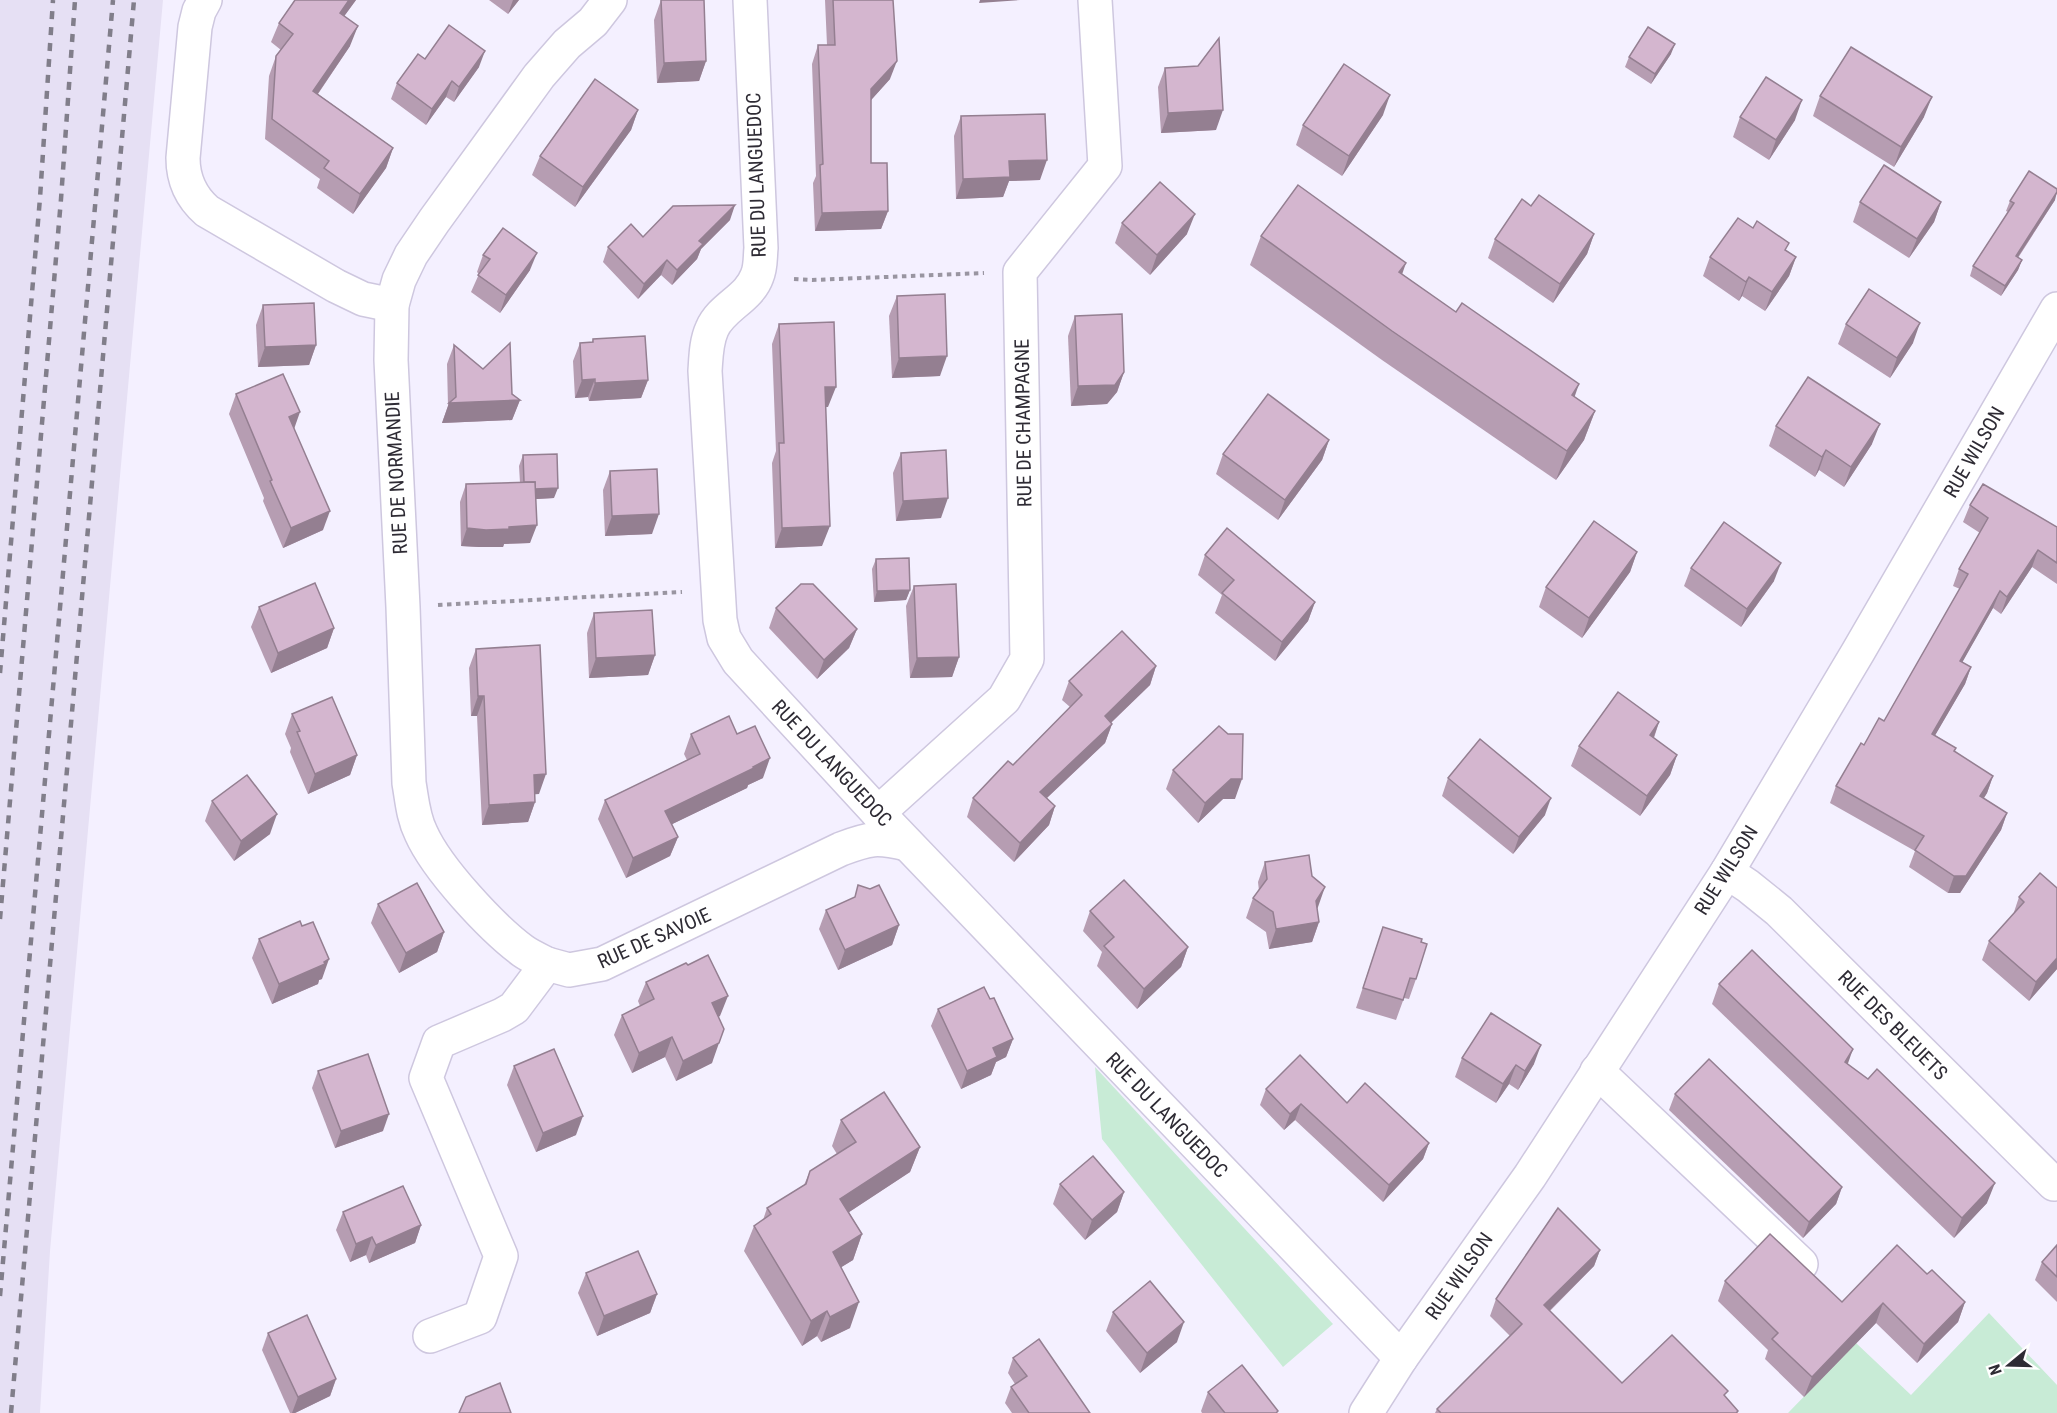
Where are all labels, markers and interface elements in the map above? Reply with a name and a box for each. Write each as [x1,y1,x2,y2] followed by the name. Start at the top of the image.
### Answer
[741,92,771,258] street label: RUE DU LANGUEDOC
[1010,339,1036,507] street label: RUE DE CHAMPAGNE
[380,391,412,555] street label: RUE DE NORMANDIE
[1938,402,2010,502] street label: RUE WILSON
[767,694,897,832] street label: RUE DU LANGUEDOC
[1689,821,1763,919] street label: RUE WILSON
[594,902,714,974] street label: RUE DE SAVOIE
[1833,965,1953,1085] street label: RUE DES BLEUETS
[1101,1047,1233,1183] street label: RUE DU LANGUEDOC
[1420,1228,1498,1324] street label: RUE WILSON
[1979,1335,2039,1395] north arrow
[1985,1362,2006,1377] text: N

